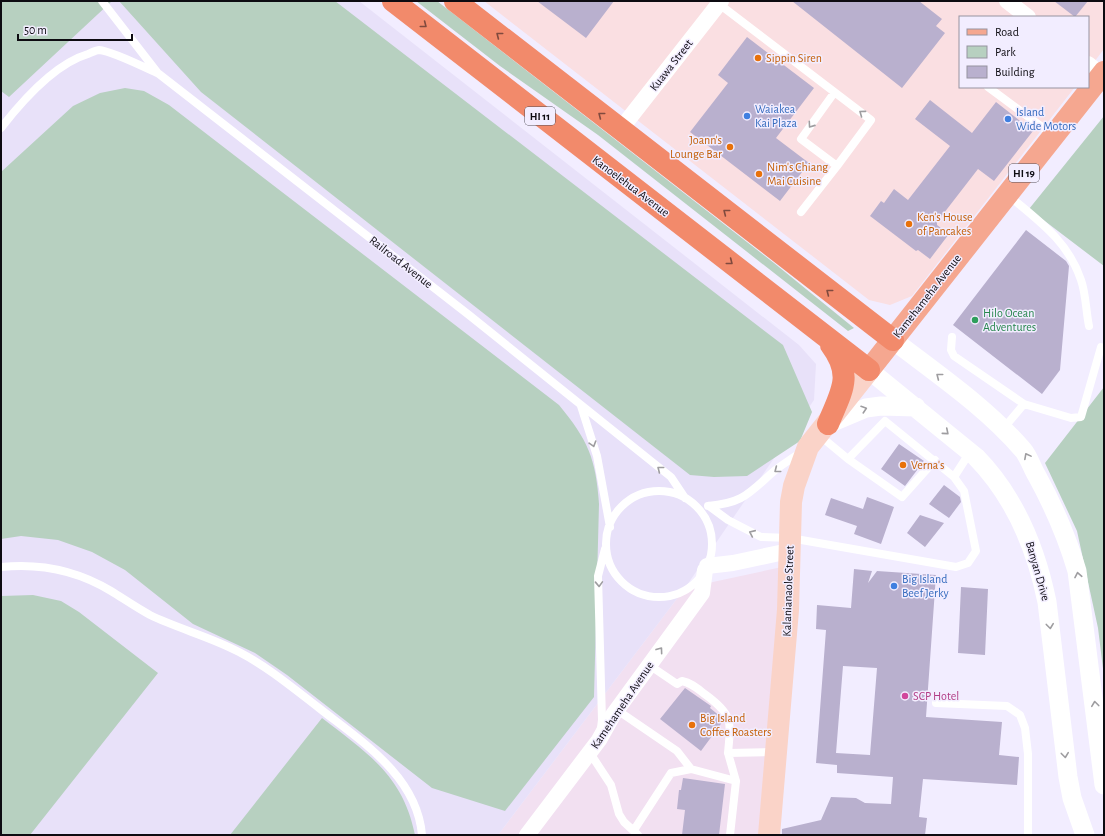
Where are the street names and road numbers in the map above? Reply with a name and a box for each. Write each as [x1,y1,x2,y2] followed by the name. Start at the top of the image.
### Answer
[647,37,695,93] street label: Kuawa Street
[525,107,555,125] road number: HI 11
[590,153,672,219] street label: Kanoelehua Avenue
[1009,164,1039,182] road number: HI 19
[367,234,435,290] street label: Railroad Avenue
[891,252,963,340] street label: Kamehameha Avenue
[1023,540,1052,602] street label: Banyan Drive
[780,545,796,637] street label: Kalanianaole Street
[588,659,656,751] street label: Kamehameha Avenue

